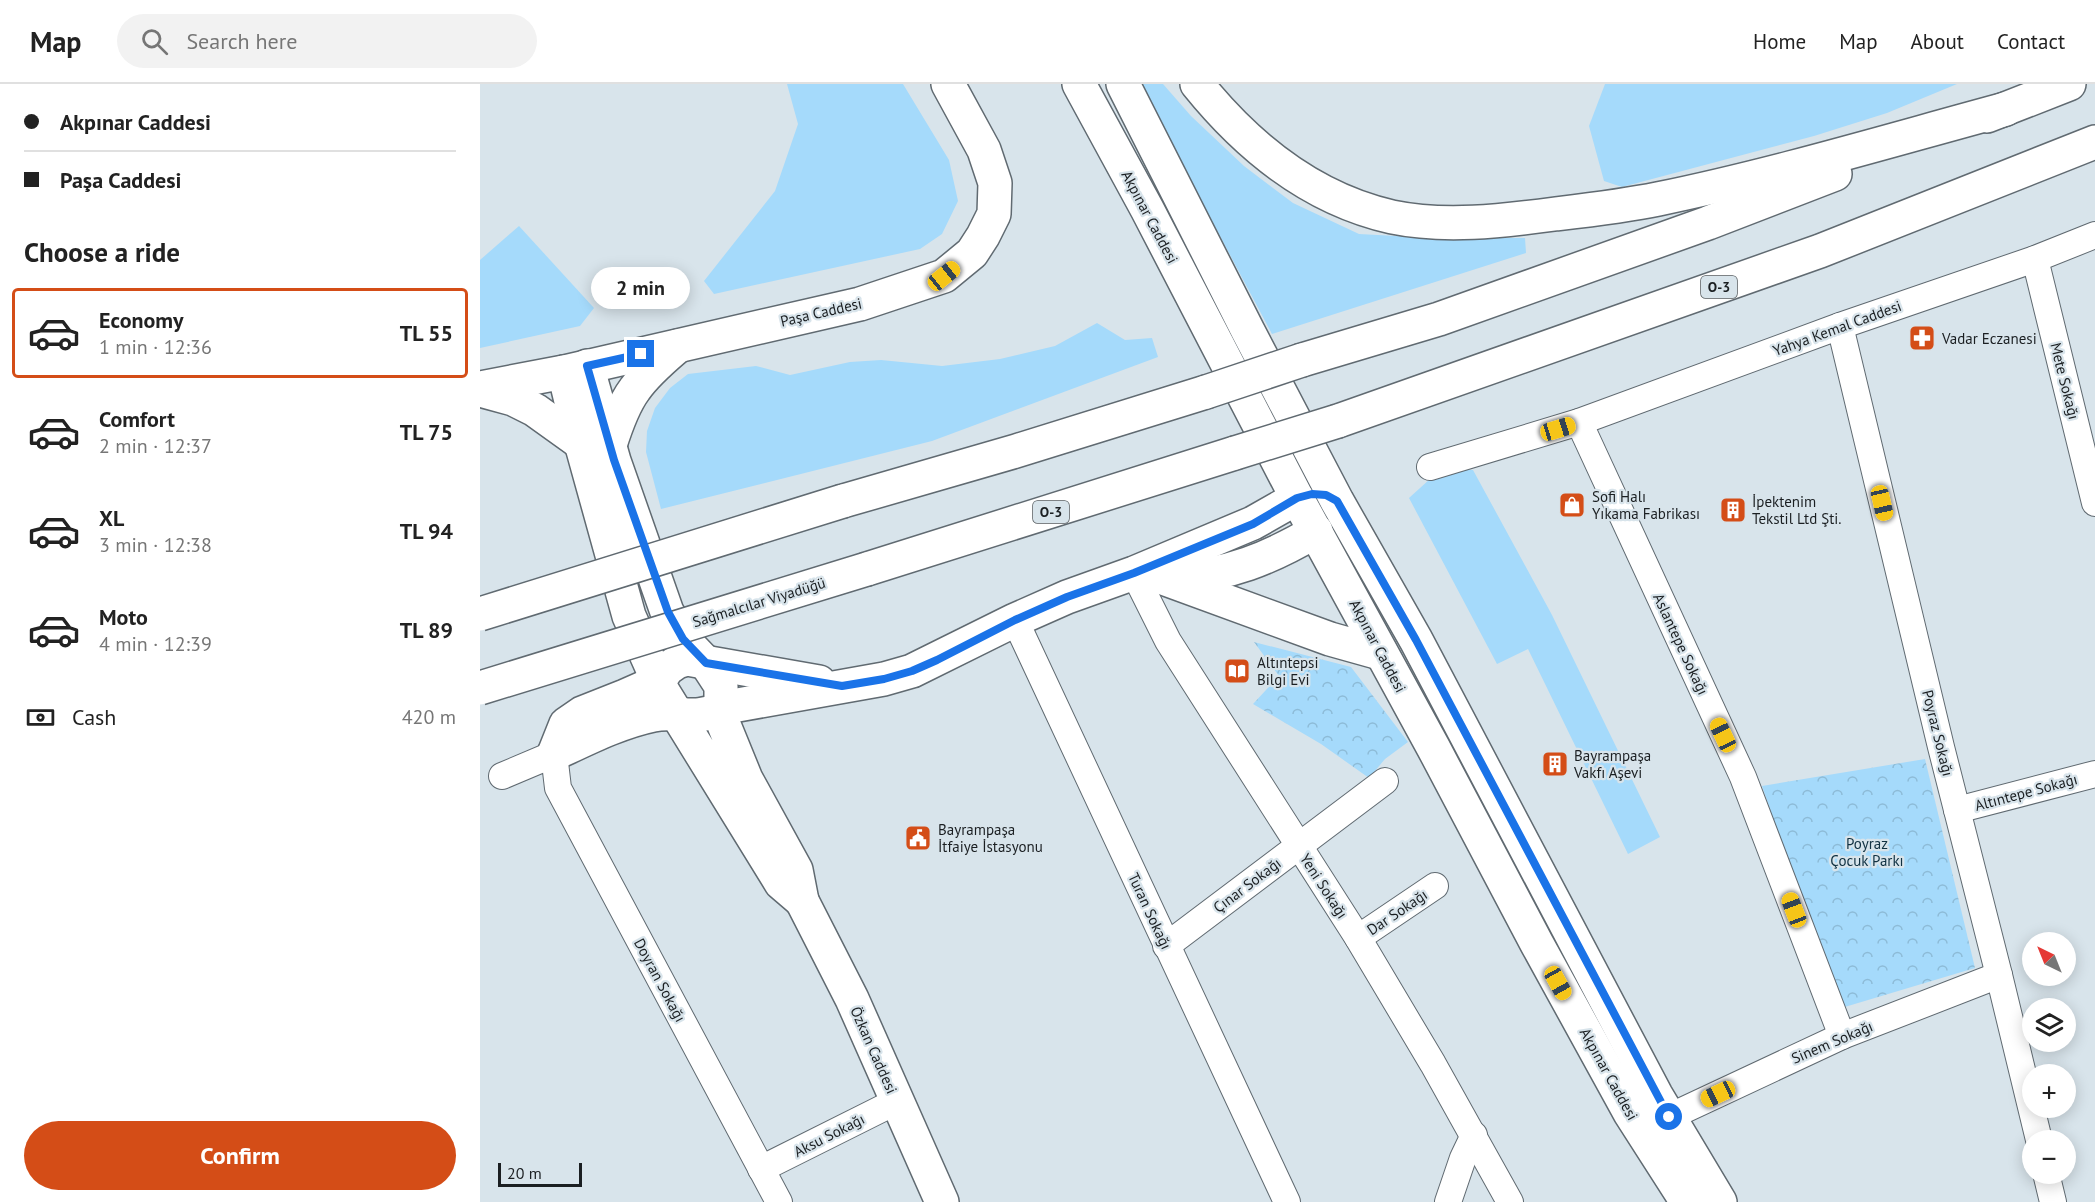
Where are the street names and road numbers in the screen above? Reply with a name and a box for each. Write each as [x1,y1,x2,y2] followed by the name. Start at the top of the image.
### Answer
[1118,167,1182,267] street label: Akpınar Caddesi
[1701,276,1737,298] road number: O-3
[778,293,864,331] street label: Paşa Caddesi
[1770,296,1904,360] street label: Yahya Kemal Caddesi
[2046,340,2084,422] street label: Mete Sokağı
[1033,501,1069,523] road number: O-3
[690,573,828,631] street label: Sağmalcılar Viyadüğü
[1649,590,1713,698] street label: Aslantepe Sokağı
[1346,596,1410,696] street label: Akpınar Caddesi
[1918,688,1958,778] street label: Poyraz Sokağı
[1973,769,2079,815] street label: Altıntepe Sokağı
[1296,850,1352,922] street label: Yeni Sokağı
[1209,853,1285,917] street label: Çınar Sokağı
[1124,870,1176,952] street label: Turan Sokağı
[1363,885,1431,939] street label: Dar Sokağı
[630,935,690,1025] street label: Doyran Sokağı
[846,1004,902,1096] street label: Özkan Caddesi
[1788,1016,1876,1068] street label: Sinem Sokağı
[1576,1024,1642,1124] street label: Akpınar Caddesi
[790,1109,868,1161] street label: Aksu Sokağı

